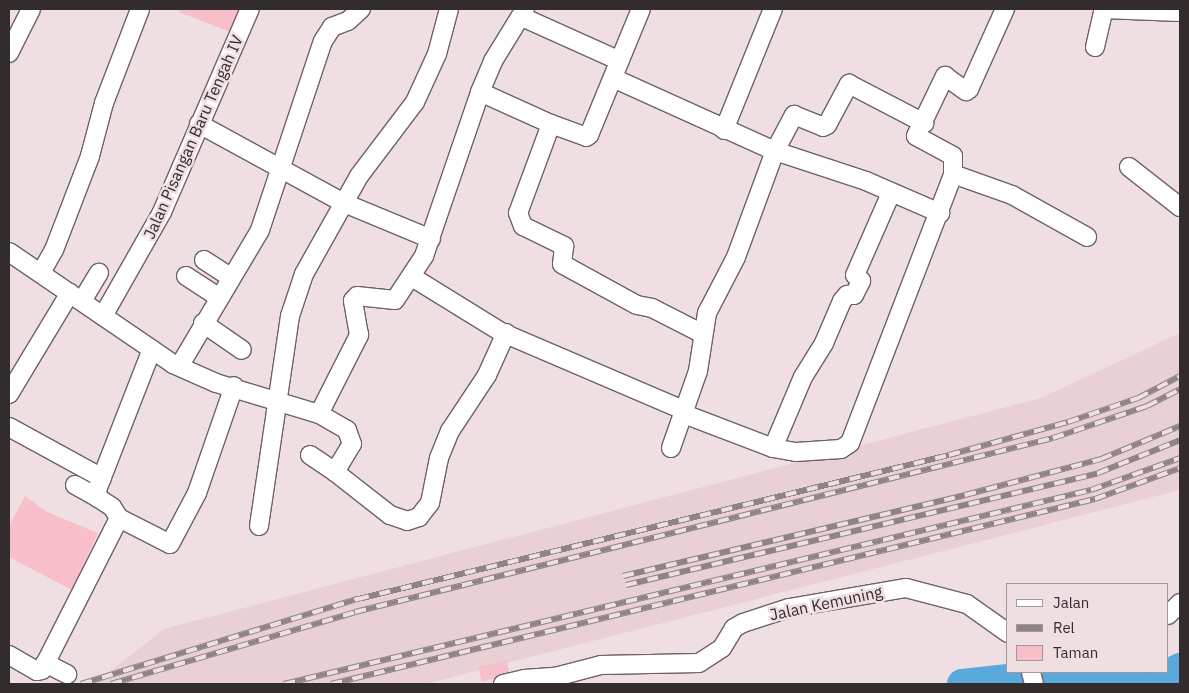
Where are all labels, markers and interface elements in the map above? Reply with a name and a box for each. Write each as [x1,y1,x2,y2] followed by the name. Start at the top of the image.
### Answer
[139,32,247,242] street label: Jalan Pisangan Baru Tengah IV
[768,582,884,624] street label: Jalan Kemuning
[1006,583,1169,673] legend
[1053,593,1089,612] text: Jalan
[1053,618,1075,637] text: Rel
[1053,643,1098,662] text: Taman

